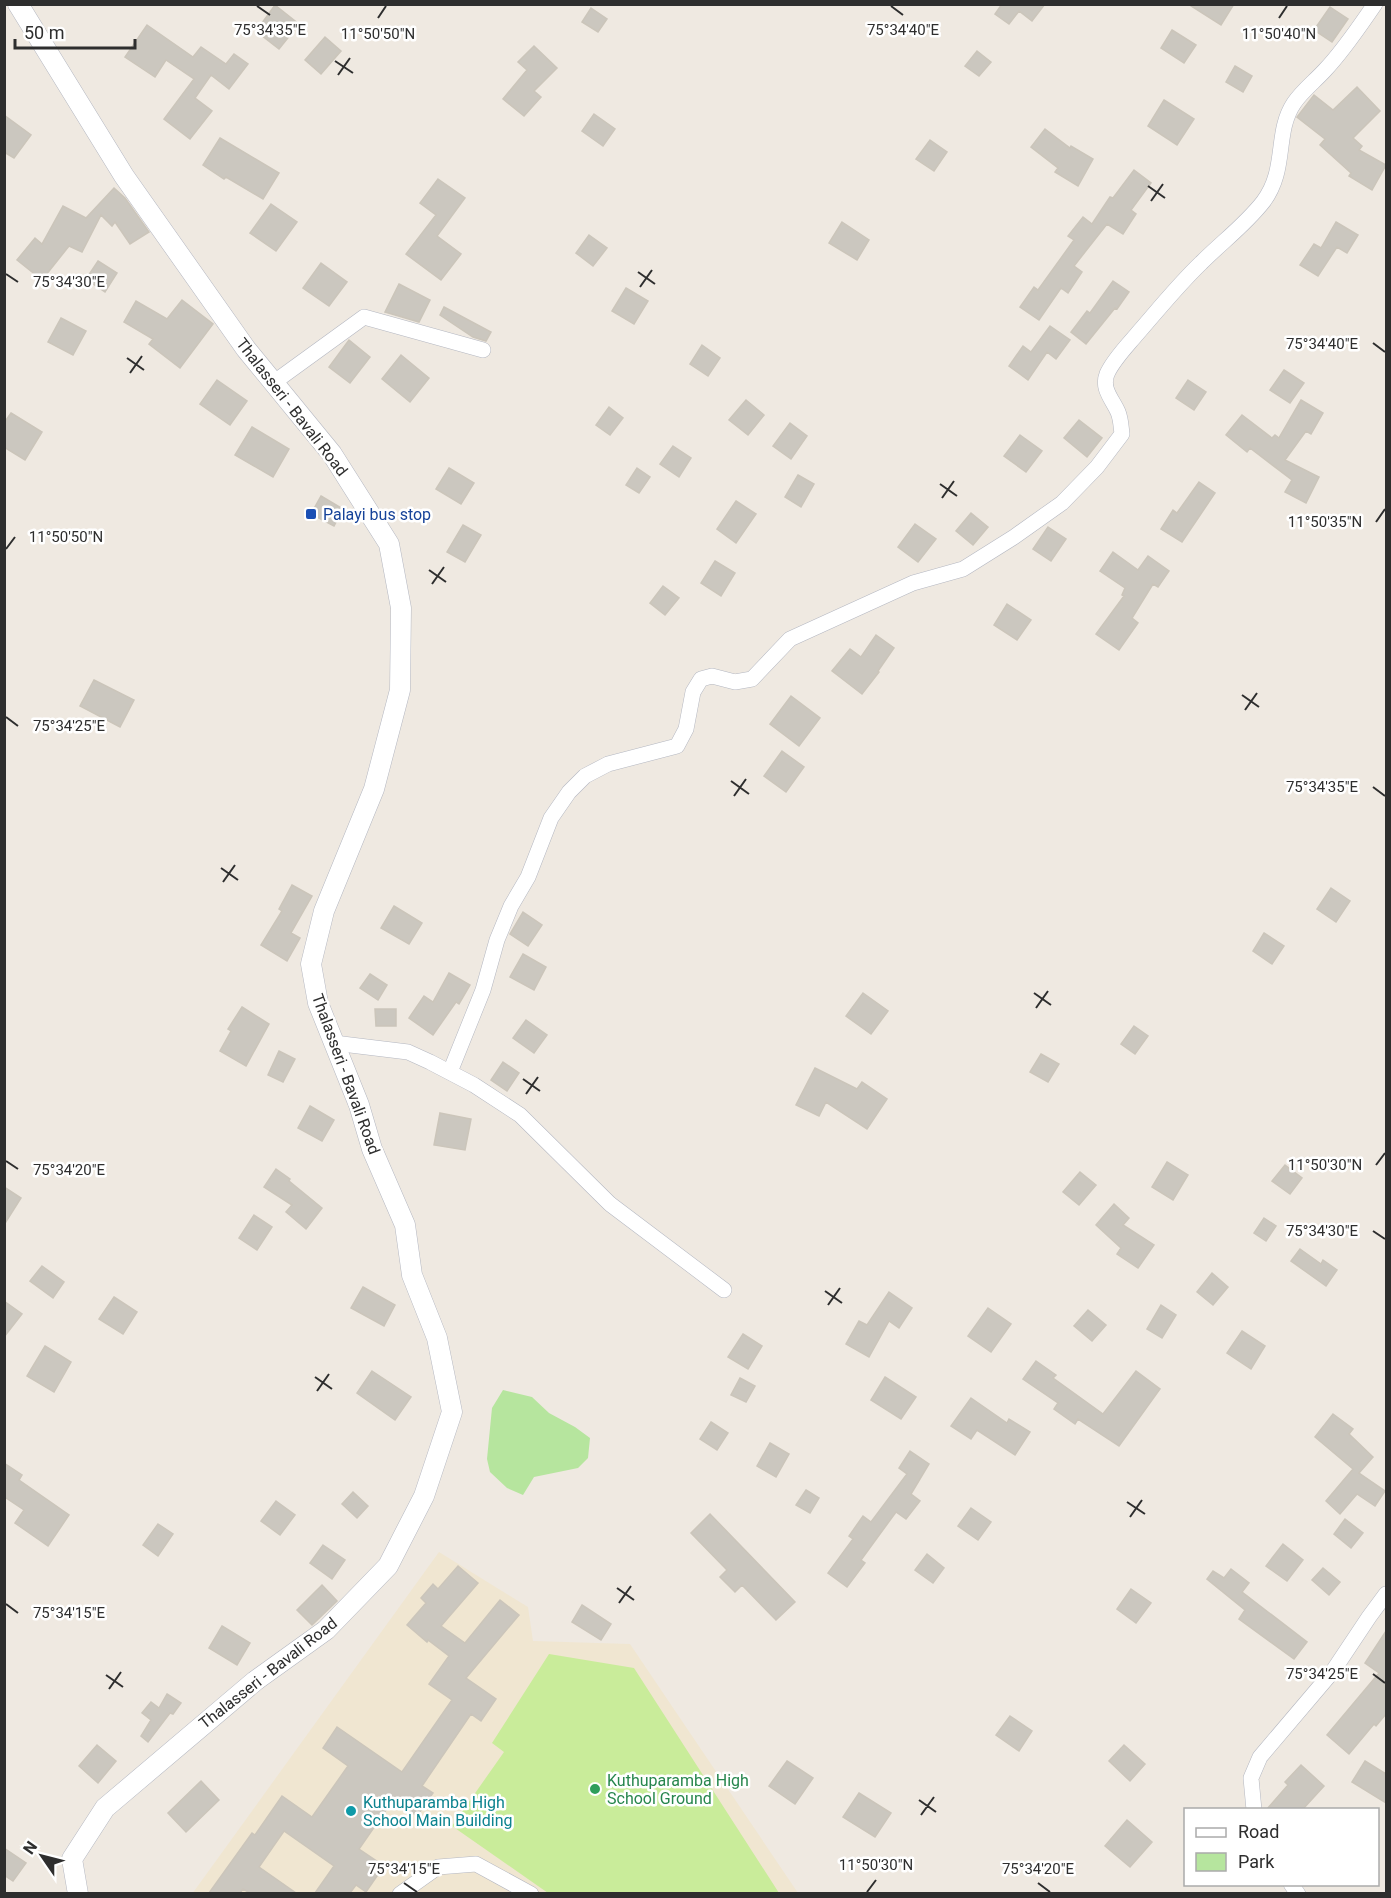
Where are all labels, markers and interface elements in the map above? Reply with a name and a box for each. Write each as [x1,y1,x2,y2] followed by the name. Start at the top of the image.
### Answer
[15,12,135,50] scale bar
[234,21,307,39] text: 75°34'35"E
[867,21,940,39] text: 75°34'40"E
[24,22,64,43] text: 50 m
[341,25,415,43] text: 11°50'50"N
[1242,25,1316,43] text: 11°50'40"N
[33,273,106,291] text: 75°34'30"E
[232,334,352,480] street label: Thalasseri - Bavali Road
[1286,335,1359,353] text: 75°34'40"E
[323,505,431,524] place label: Palayi bus stop
[304,507,318,521] marker: Palayi bus stop
[1288,513,1362,531] text: 11°50'35"N
[29,528,103,546] text: 11°50'50"N
[33,717,106,735] text: 75°34'25"E
[1286,778,1359,796] text: 75°34'35"E
[308,991,384,1157] street label: Thalasseri - Bavali Road
[1288,1156,1362,1174] text: 11°50'30"N
[33,1161,106,1179] text: 75°34'20"E
[1286,1222,1359,1240] text: 75°34'30"E
[33,1604,106,1622] text: 75°34'15"E
[195,1613,341,1733] street label: Thalasseri - Bavali Road
[1286,1665,1359,1683] text: 75°34'25"E
[607,1771,749,1808] place label: Kuthuparamba High School Ground
[588,1782,602,1796] marker: Kuthuparamba High School Ground
[363,1793,512,1830] place label: Kuthuparamba High School Main Building
[344,1804,358,1818] marker: Kuthuparamba High School Main Building
[1184,1808,1379,1886] legend
[1238,1821,1279,1842] text: Road
[12,1826,72,1886] north arrow
[19,1838,41,1858] text: N
[1238,1851,1275,1872] text: Park
[839,1856,913,1874] text: 11°50'30"N
[368,1860,441,1878] text: 75°34'15"E
[1002,1860,1075,1878] text: 75°34'20"E

